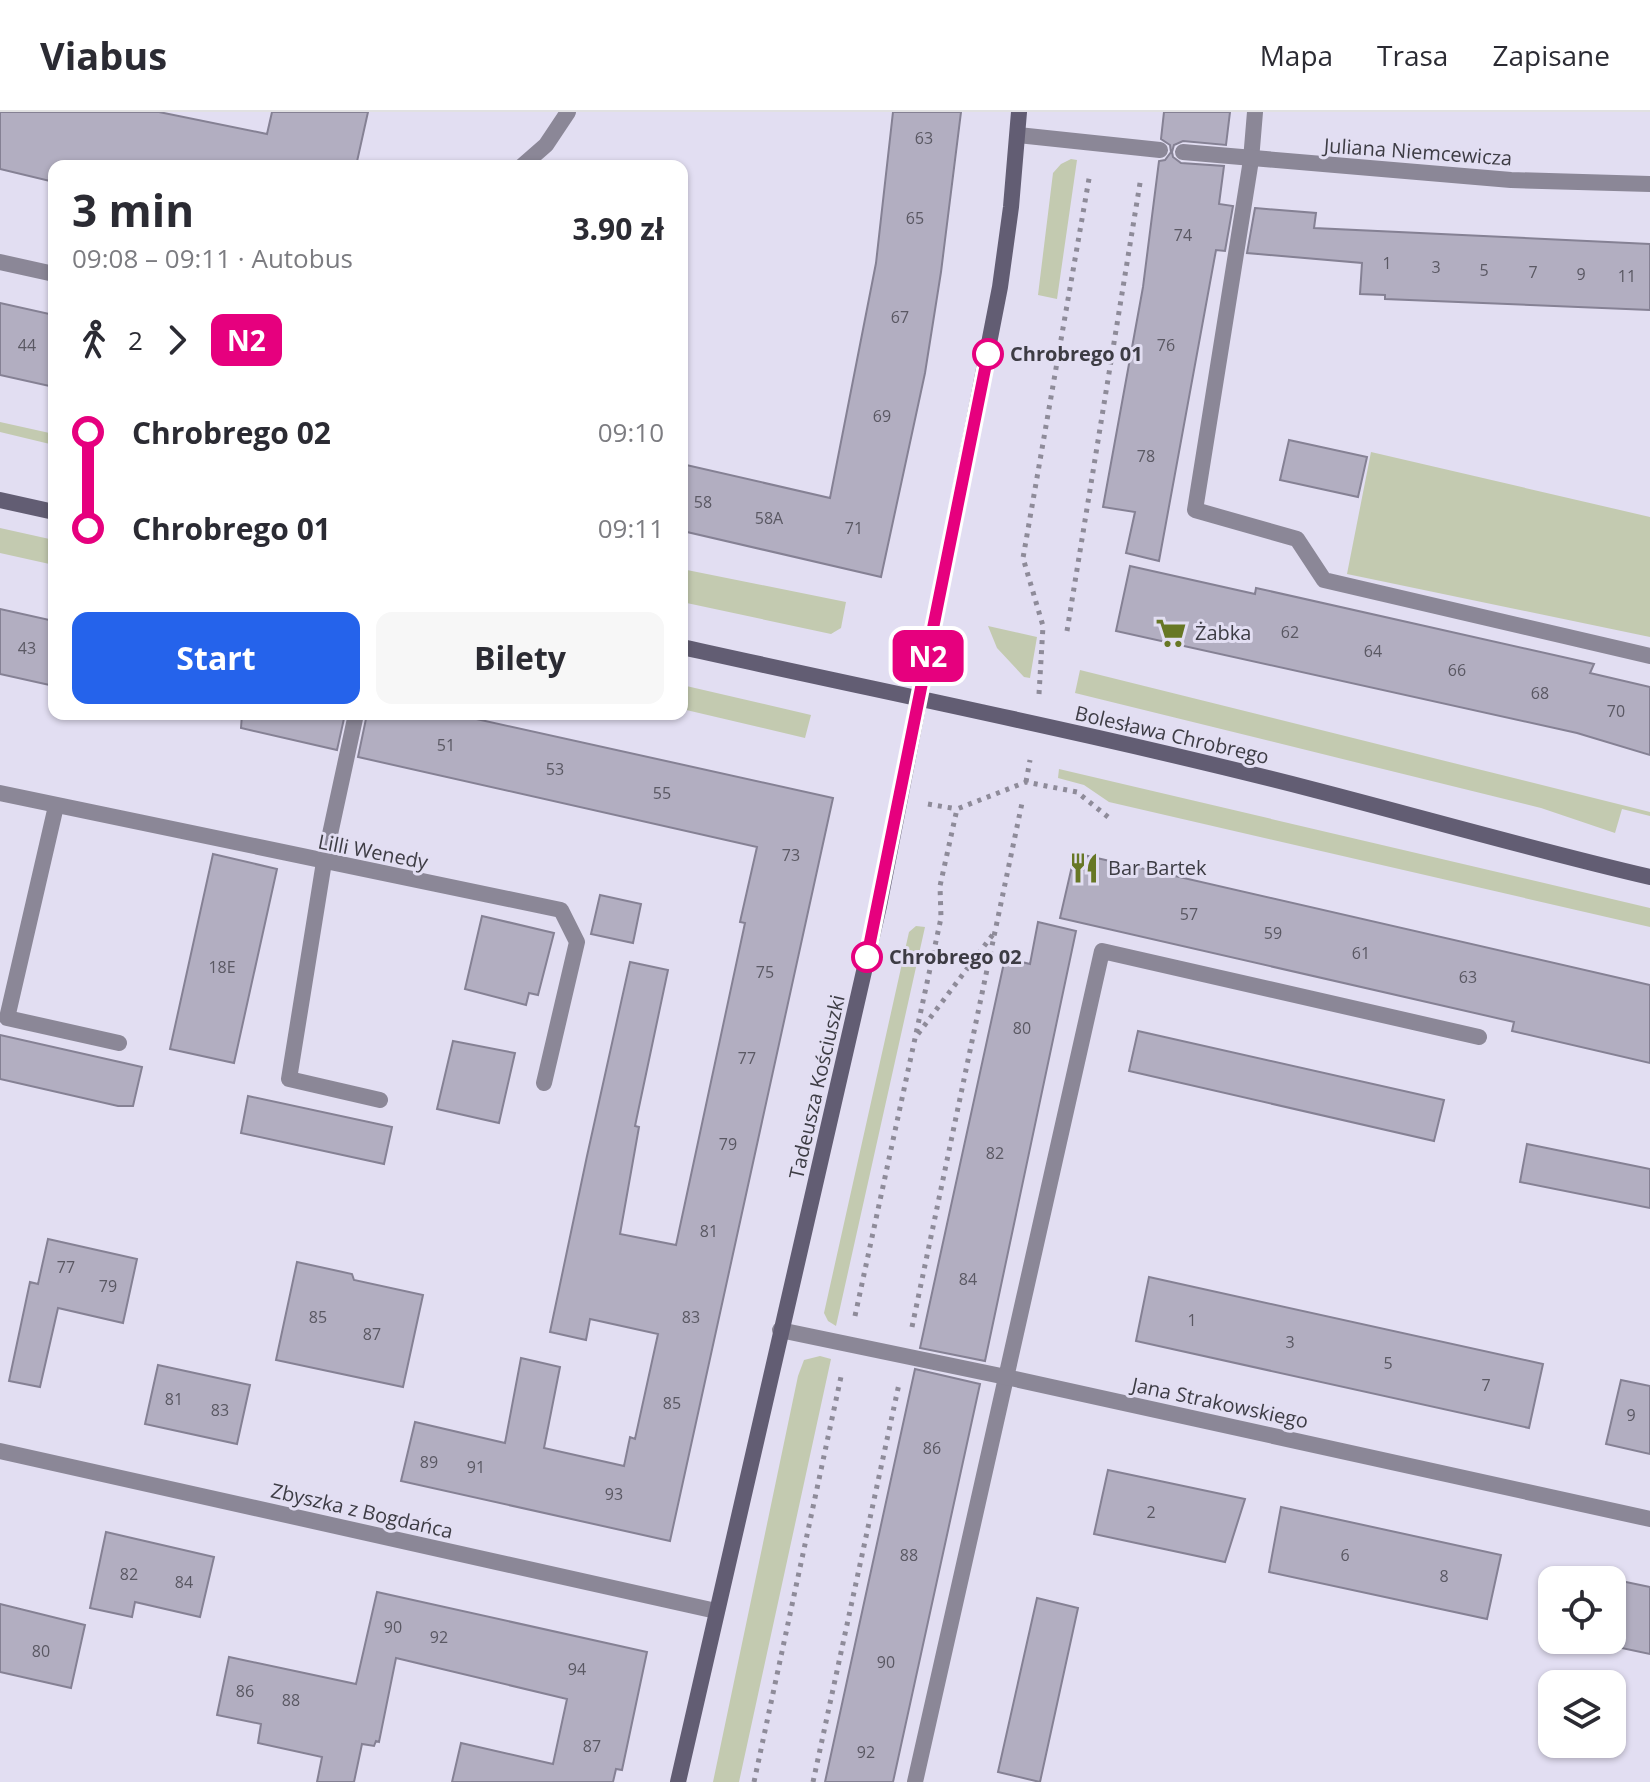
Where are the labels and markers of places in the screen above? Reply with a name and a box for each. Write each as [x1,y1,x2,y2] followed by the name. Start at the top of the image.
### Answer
[973,339,1003,369] marker: Chrobrego 01
[1010,340,1143,367] place label: Chrobrego 01
[1154,616,1188,650] supermarket icon: Żabka
[1195,619,1251,646] place label: Żabka
[1067,851,1101,885] restaurant icon: Bar Bartek
[1108,854,1207,881] place label: Bar Bartek
[852,942,882,972] marker: Chrobrego 02
[889,943,1022,970] place label: Chrobrego 02

